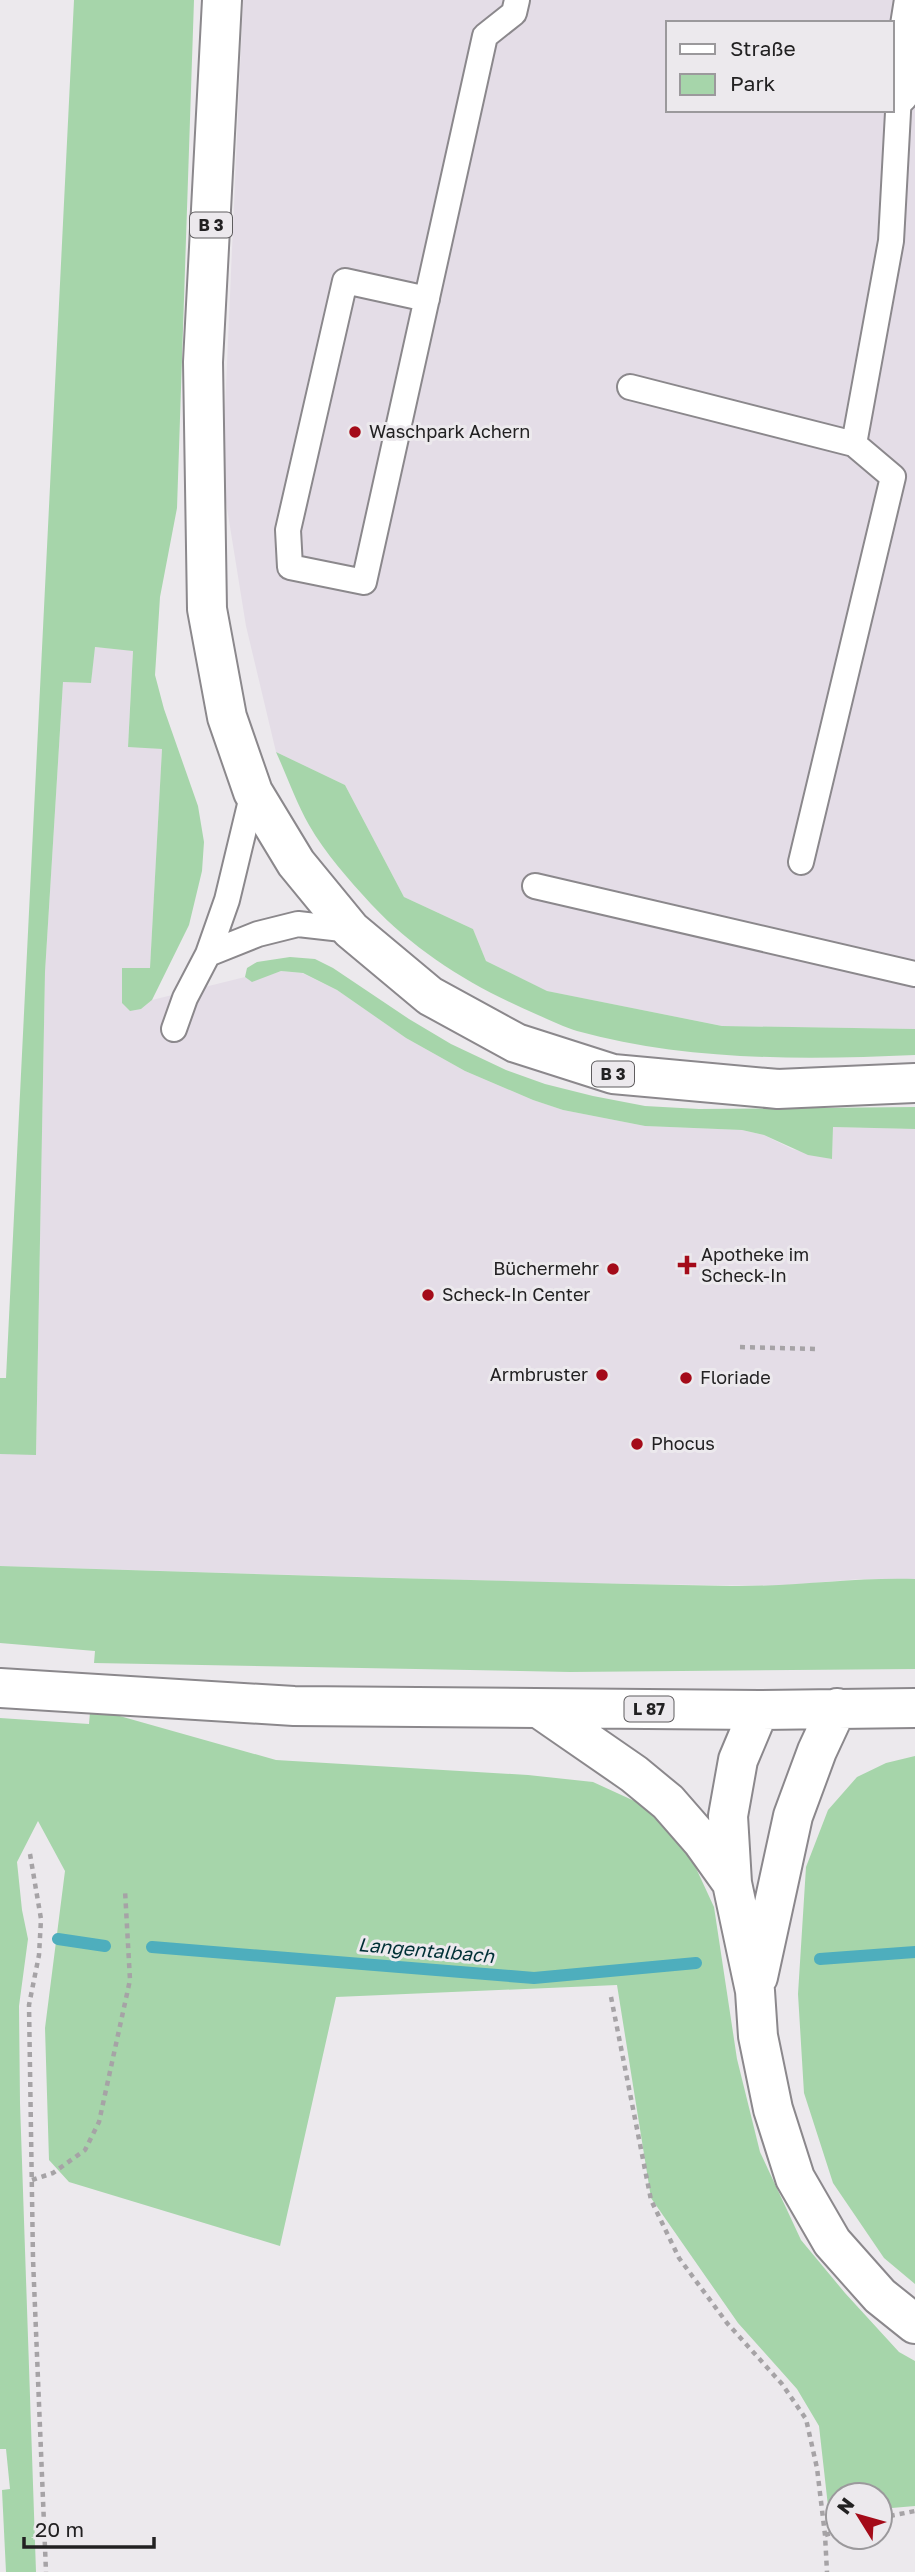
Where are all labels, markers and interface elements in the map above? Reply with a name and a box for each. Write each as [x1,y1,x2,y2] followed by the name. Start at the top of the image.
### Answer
[666,21,894,112] legend
[730,35,796,61] text: Straße
[730,70,776,96] text: Park
[190,213,232,238] road number: B 3
[369,420,530,442] place label: Waschpark Achern
[347,424,363,440] marker: Waschpark Achern
[592,1062,634,1086] road number: B 3
[701,1243,809,1286] place label: Apotheke im Scheck-In
[493,1257,599,1279] place label: Büchermehr
[679,1257,695,1273] marker: Apotheke im Scheck-In
[605,1261,621,1277] marker: Büchermehr
[442,1283,590,1305] place label: Scheck-In Center
[420,1287,436,1303] marker: Scheck-In Center
[490,1363,588,1385] place label: Armbruster
[700,1366,771,1388] place label: Floriade
[594,1367,610,1383] marker: Armbruster
[678,1370,694,1386] marker: Floriade
[651,1432,715,1454] place label: Phocus
[629,1436,645,1452] marker: Phocus
[624,1696,674,1722] road number: L 87
[357,1932,496,1967] water label: Langentalbach
[824,2481,894,2551] north arrow
[831,2493,859,2518] text: N
[24,2506,154,2550] scale bar
[35,2516,84,2542] text: 20 m

